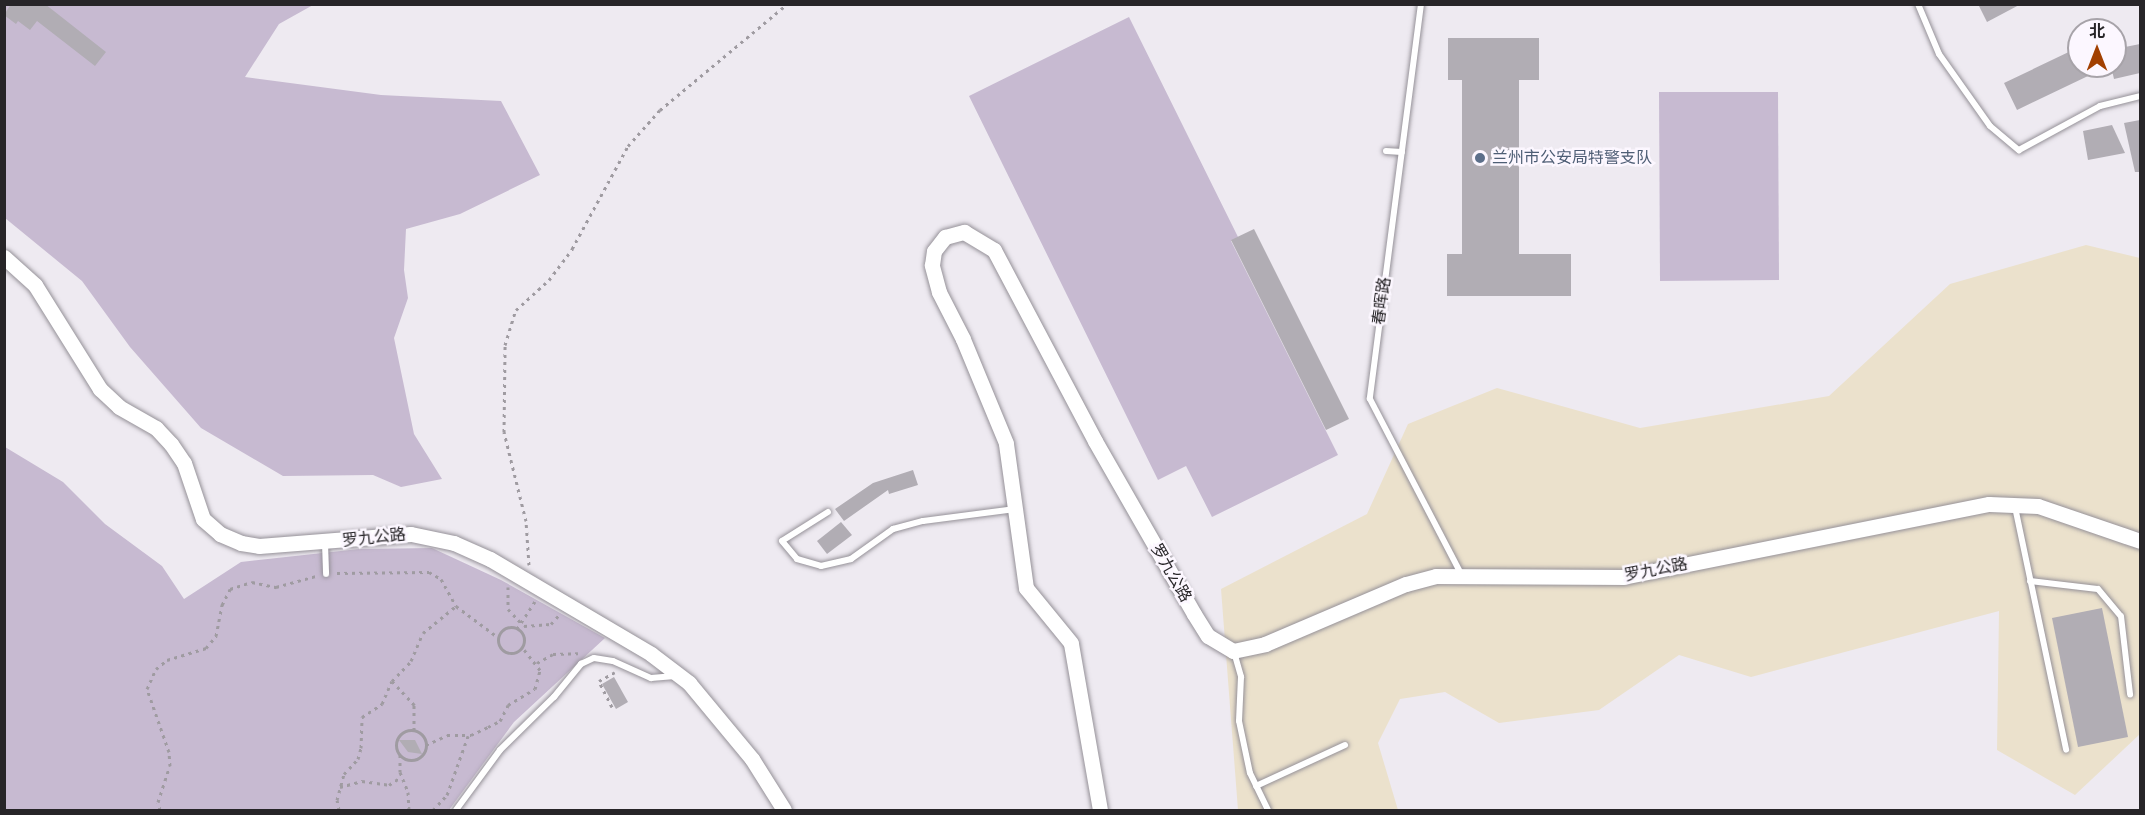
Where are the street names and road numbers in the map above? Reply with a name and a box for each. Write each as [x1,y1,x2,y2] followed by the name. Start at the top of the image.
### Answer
[1369,276,1395,326] street label: 春晖路
[341,525,407,551] street label: 罗九公路
[1147,540,1195,606] street label: 罗九公路
[1623,554,1689,586] street label: 罗九公路

